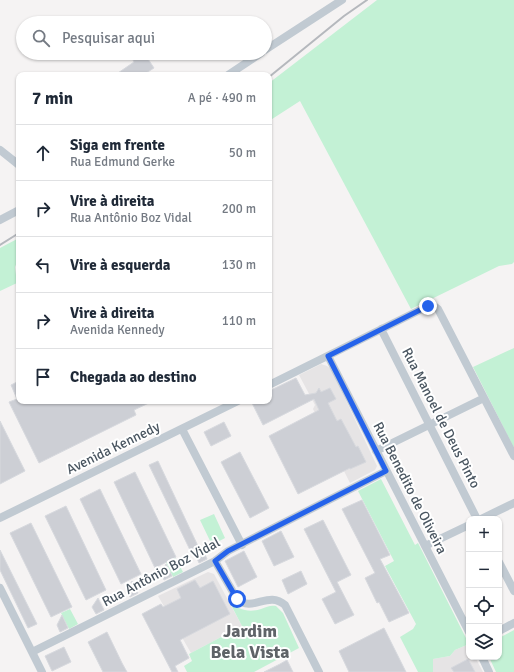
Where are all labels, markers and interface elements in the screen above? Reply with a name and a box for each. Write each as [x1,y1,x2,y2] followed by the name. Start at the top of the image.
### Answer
[16,16,272,60] search box
[30,27,52,49] icon: search
[62,29,155,47] text: Pesquisar aqui
[32,88,73,109] text: 7 min
[188,90,256,106] text: A pé · 490 m
[70,136,165,154] text: Siga em frente
[32,142,54,164] icon: ahead
[229,145,256,161] text: 50 m
[70,154,175,170] text: Rua Edmund Gerke
[70,192,154,210] text: Vire à direita
[32,198,54,220] icon: right
[222,201,256,217] text: 200 m
[70,210,192,226] text: Rua Antônio Boz Vidal
[32,254,54,276] icon: left
[70,256,170,274] text: Vire à esquerda
[222,257,256,273] text: 130 m
[419,297,437,315] route end
[70,304,154,322] text: Vire à direita
[32,310,54,332] icon: right
[222,313,256,329] text: 110 m
[70,322,165,338] text: Avenida Kennedy
[398,345,484,491] street label: Rua Manoel de Deus Pinto
[32,366,54,388] icon: arrive
[70,368,197,386] text: Chegada ao destino
[63,418,163,478] street label: Avenida Kennedy
[369,419,451,557] street label: Rua Benedito de Oliveira
[466,516,502,660] map controls
[466,516,502,552] button: +
[99,534,223,610] street label: Rua Antônio Boz Vidal
[466,552,502,588] button: −
[466,588,502,624] button: locate
[228,590,246,608] route start
[210,620,290,663] district label: Jardim Bela Vista
[466,624,502,660] button: layers

